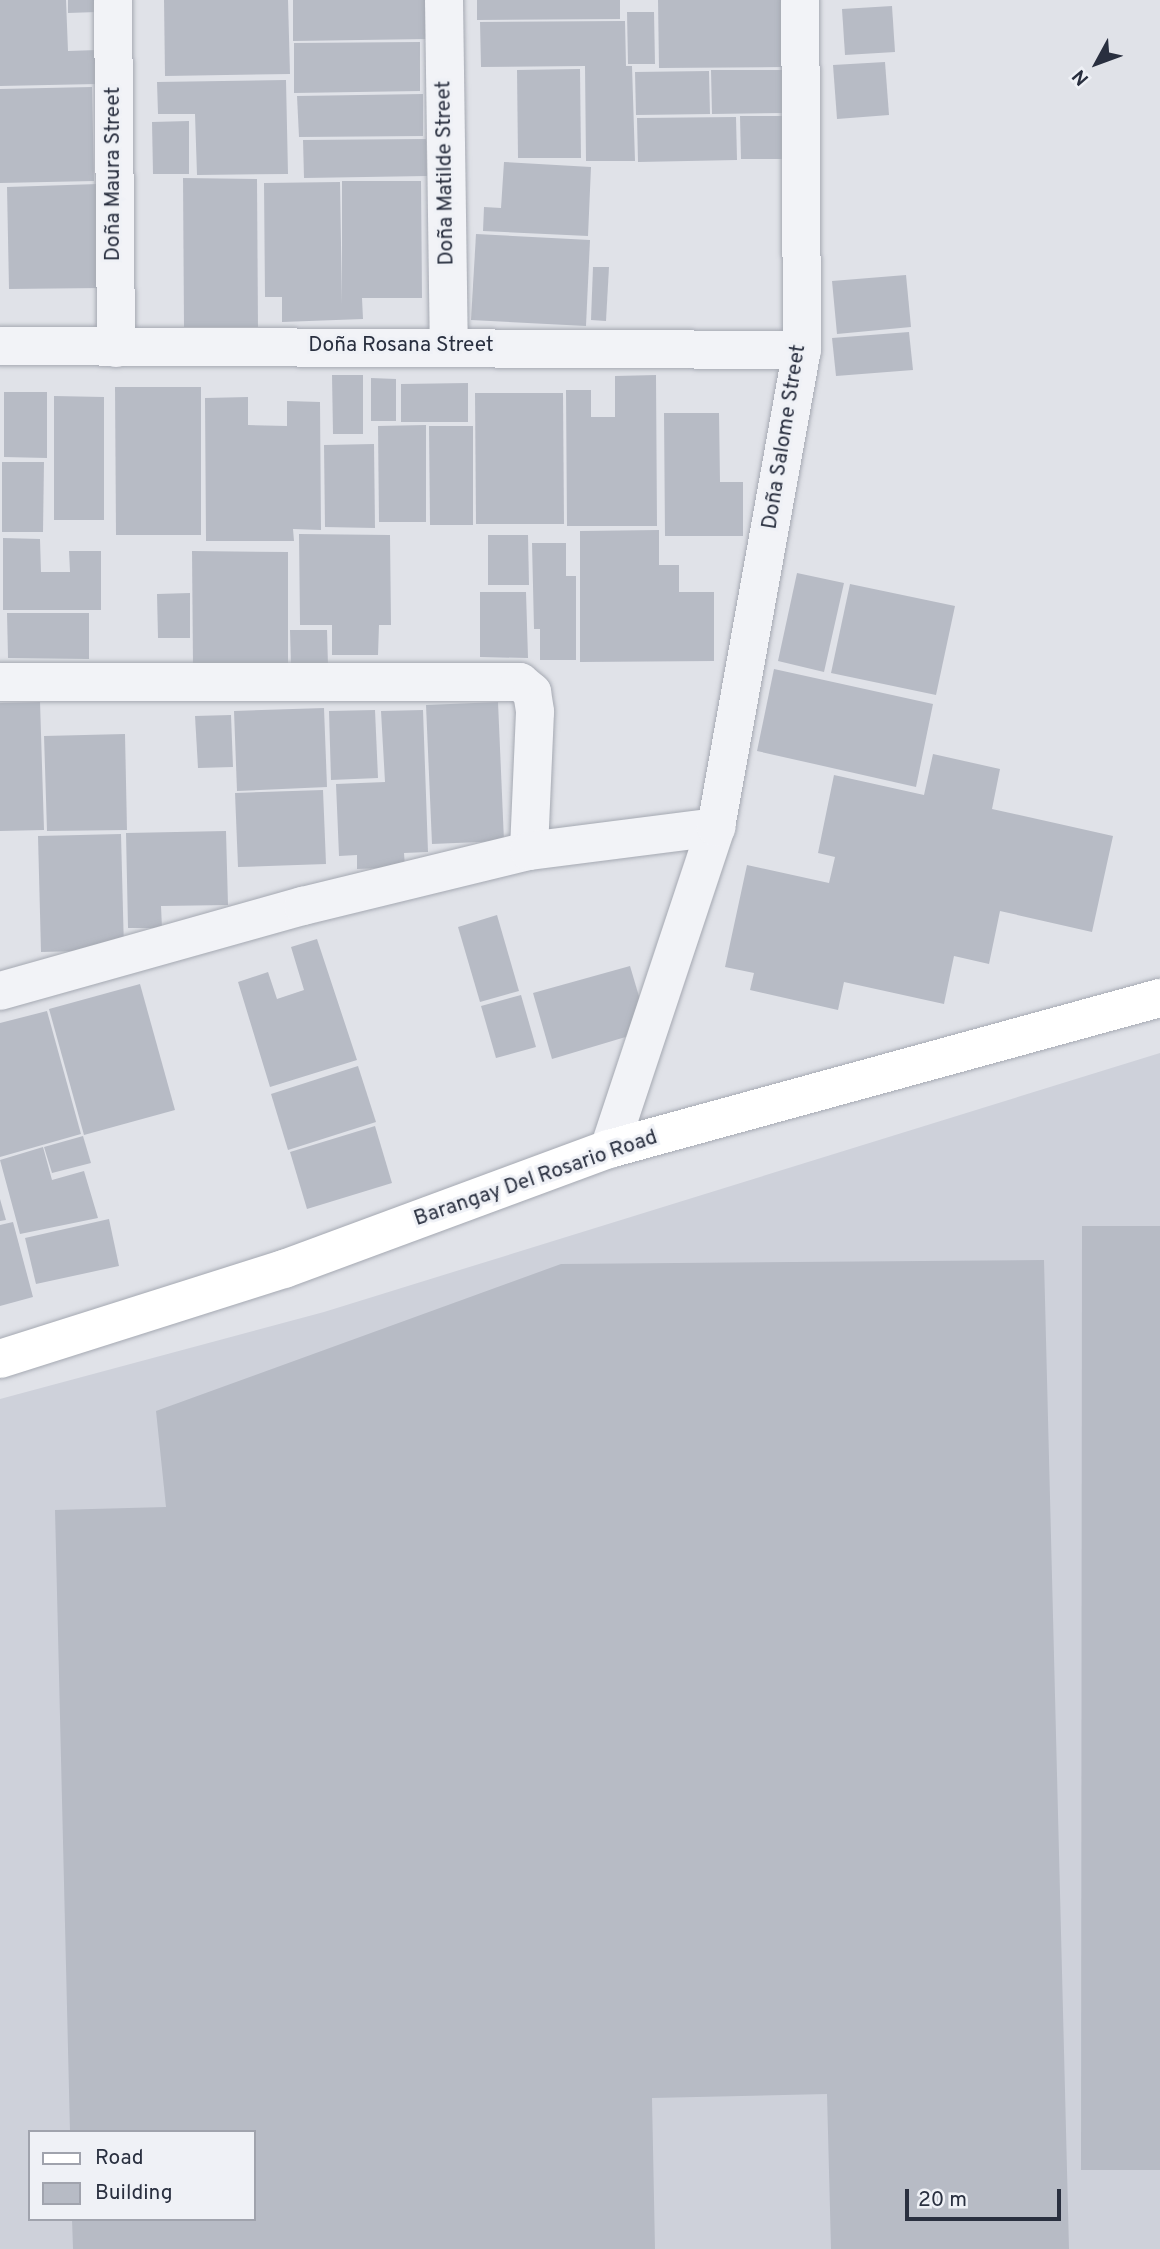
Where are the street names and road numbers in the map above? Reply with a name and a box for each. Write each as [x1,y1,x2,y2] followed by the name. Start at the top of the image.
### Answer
[432,80,460,266] street label: Doña Matilde Street
[101,87,127,261] street label: Doña Maura Street
[308,333,494,359] street label: Doña Rosana Street
[758,343,812,531] street label: Doña Salome Street
[411,1125,661,1233] street label: Barangay Del Rosario Road

